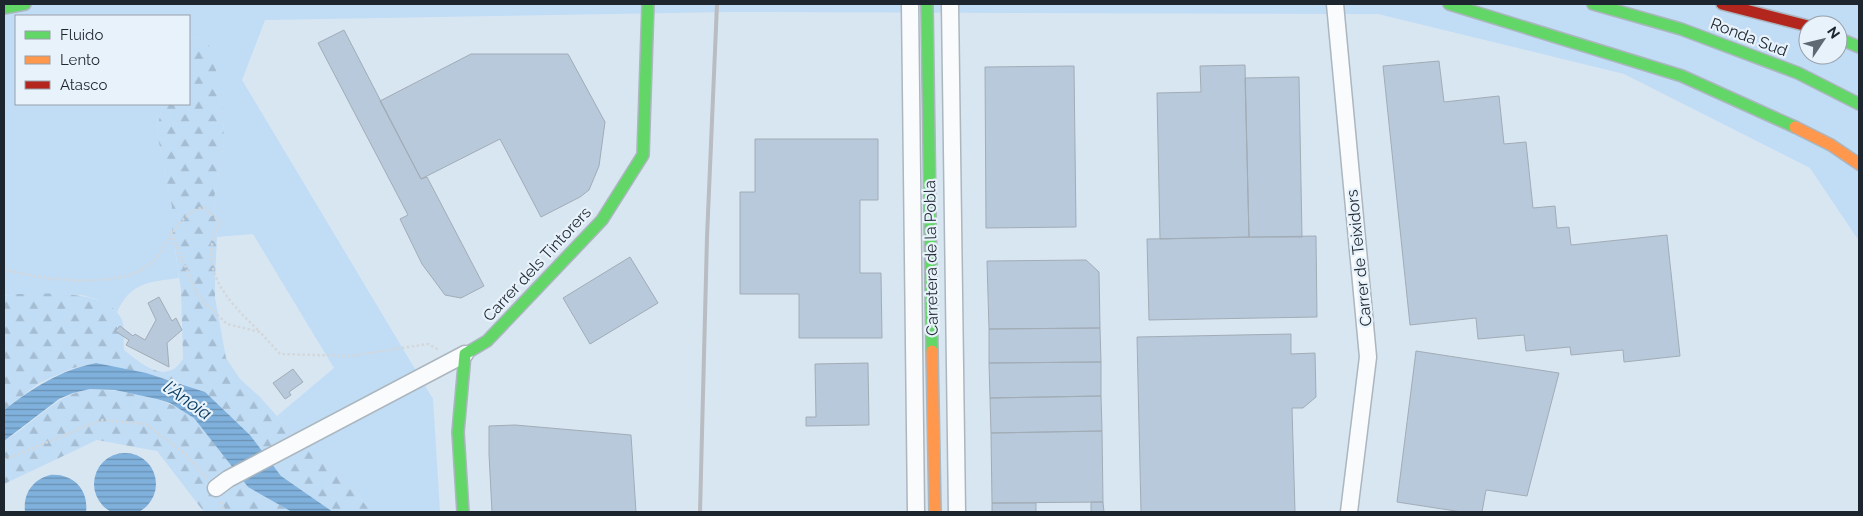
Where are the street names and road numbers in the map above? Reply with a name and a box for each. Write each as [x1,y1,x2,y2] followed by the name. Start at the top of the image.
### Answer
[1708,14,1790,60] street label: Ronda Sud
[920,180,942,336] street label: Carretera de la Pobla
[1342,188,1376,327] street label: Carrer de Teixidors
[479,203,595,325] street label: Carrer dels Tintorers

